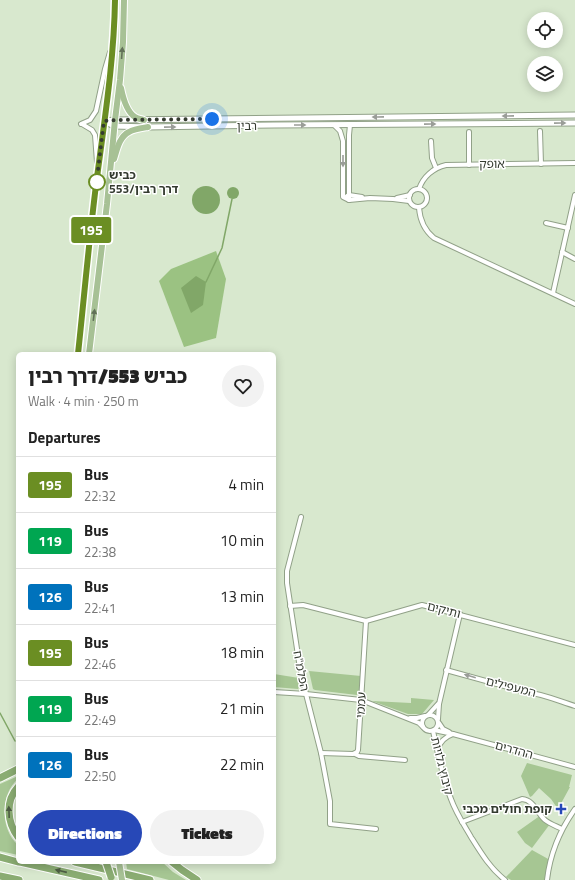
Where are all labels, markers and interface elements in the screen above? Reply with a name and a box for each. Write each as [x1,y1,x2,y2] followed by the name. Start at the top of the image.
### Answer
[527,12,563,92] map controls
[527,12,563,48] button: locate
[119,47,126,60] one-way arrow
[527,56,563,92] button: layers
[202,109,222,129] your location
[501,113,514,119] one-way arrow
[371,114,384,120] one-way arrow
[237,116,257,135] street label: רבין
[554,120,567,126] one-way arrow
[424,121,437,127] one-way arrow
[294,122,307,128] one-way arrow
[164,124,177,130] one-way arrow
[479,154,505,173] street label: אופק
[340,155,346,168] one-way arrow
[109,165,178,198] place label: כביש 553/דרך רבין
[88,173,106,191] marker: כביש 553/דרך רבין
[68,217,114,243] line badge: 195
[79,219,103,240] text: 195
[91,309,97,321] one-way arrow
[28,361,187,390] text: כביש 553/דרך רבין
[222,365,264,407] button: heart
[28,391,139,411] text: Walk · 4 min · 250 m
[28,426,101,449] text: Departures
[84,463,109,486] text: Bus
[228,473,264,496] text: 4 min
[38,474,62,495] text: 195
[84,486,116,506] text: 22:32
[84,519,109,542] text: Bus
[220,529,264,552] text: 10 min
[38,530,62,551] text: 119
[84,542,116,562] text: 22:38
[84,575,109,598] text: Bus
[220,585,264,608] text: 13 min
[38,586,62,607] text: 126
[425,596,463,623] street label: ותיקים
[84,598,116,618] text: 22:41
[84,631,109,654] text: Bus
[220,641,264,664] text: 18 min
[38,642,62,663] text: 195
[288,649,315,693] street label: הפלמ"ח
[84,654,116,674] text: 22:46
[484,671,538,702] street label: המעפילים
[464,673,476,679] one-way arrow
[84,687,109,710] text: Bus
[350,691,371,719] street label: עממי
[220,697,264,720] text: 21 min
[38,698,62,719] text: 119
[84,710,116,730] text: 22:49
[426,735,459,797] street label: קיבוץ גלויות
[493,735,535,764] street label: ההדרים
[84,743,109,766] text: Bus
[220,753,264,776] text: 22 min
[38,754,62,775] text: 126
[84,766,116,786] text: 22:50
[462,799,552,818] place label: קופת חולים מכבי
[555,803,567,815] marker: קופת חולים מכבי
[6,806,13,818] one-way arrow
[28,810,142,856] button: Directions
[150,810,264,856] button: Tickets
[55,868,67,874] one-way arrow

